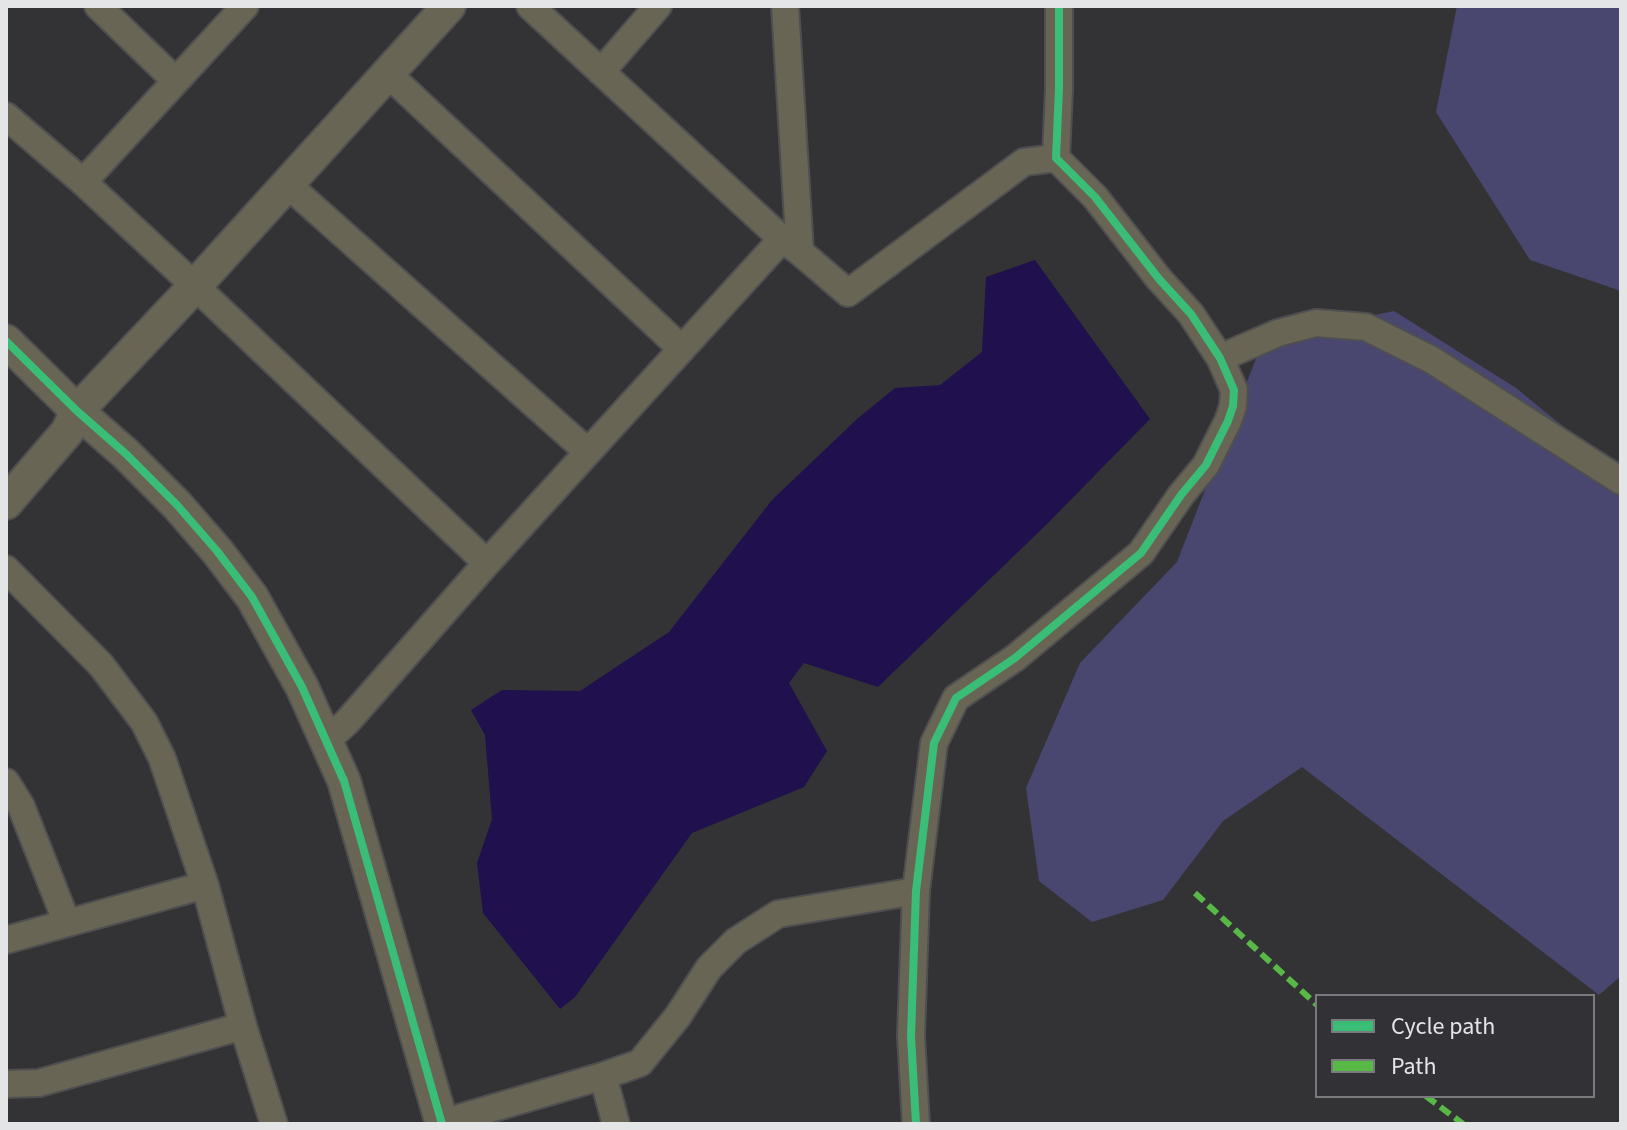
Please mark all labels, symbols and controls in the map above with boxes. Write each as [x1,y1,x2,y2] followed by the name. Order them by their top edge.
[1315,994,1595,1098] legend
[1391,1009,1495,1044] text: Cycle path
[1391,1049,1437,1084] text: Path

